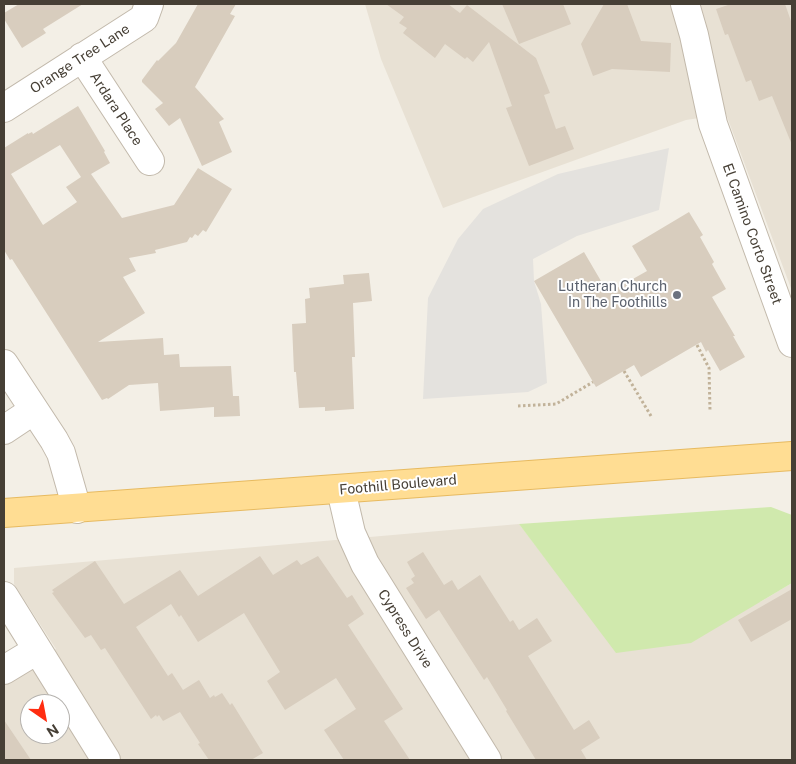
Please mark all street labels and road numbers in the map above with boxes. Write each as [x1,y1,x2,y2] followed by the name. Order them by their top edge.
[27,21,133,97] street label: Orange Tree Lane
[86,69,146,149] street label: Ardara Place
[719,161,785,307] street label: El Camino Corto Street
[339,471,457,499] street label: Foothill Boulevard
[374,586,436,672] street label: Cypress Drive

